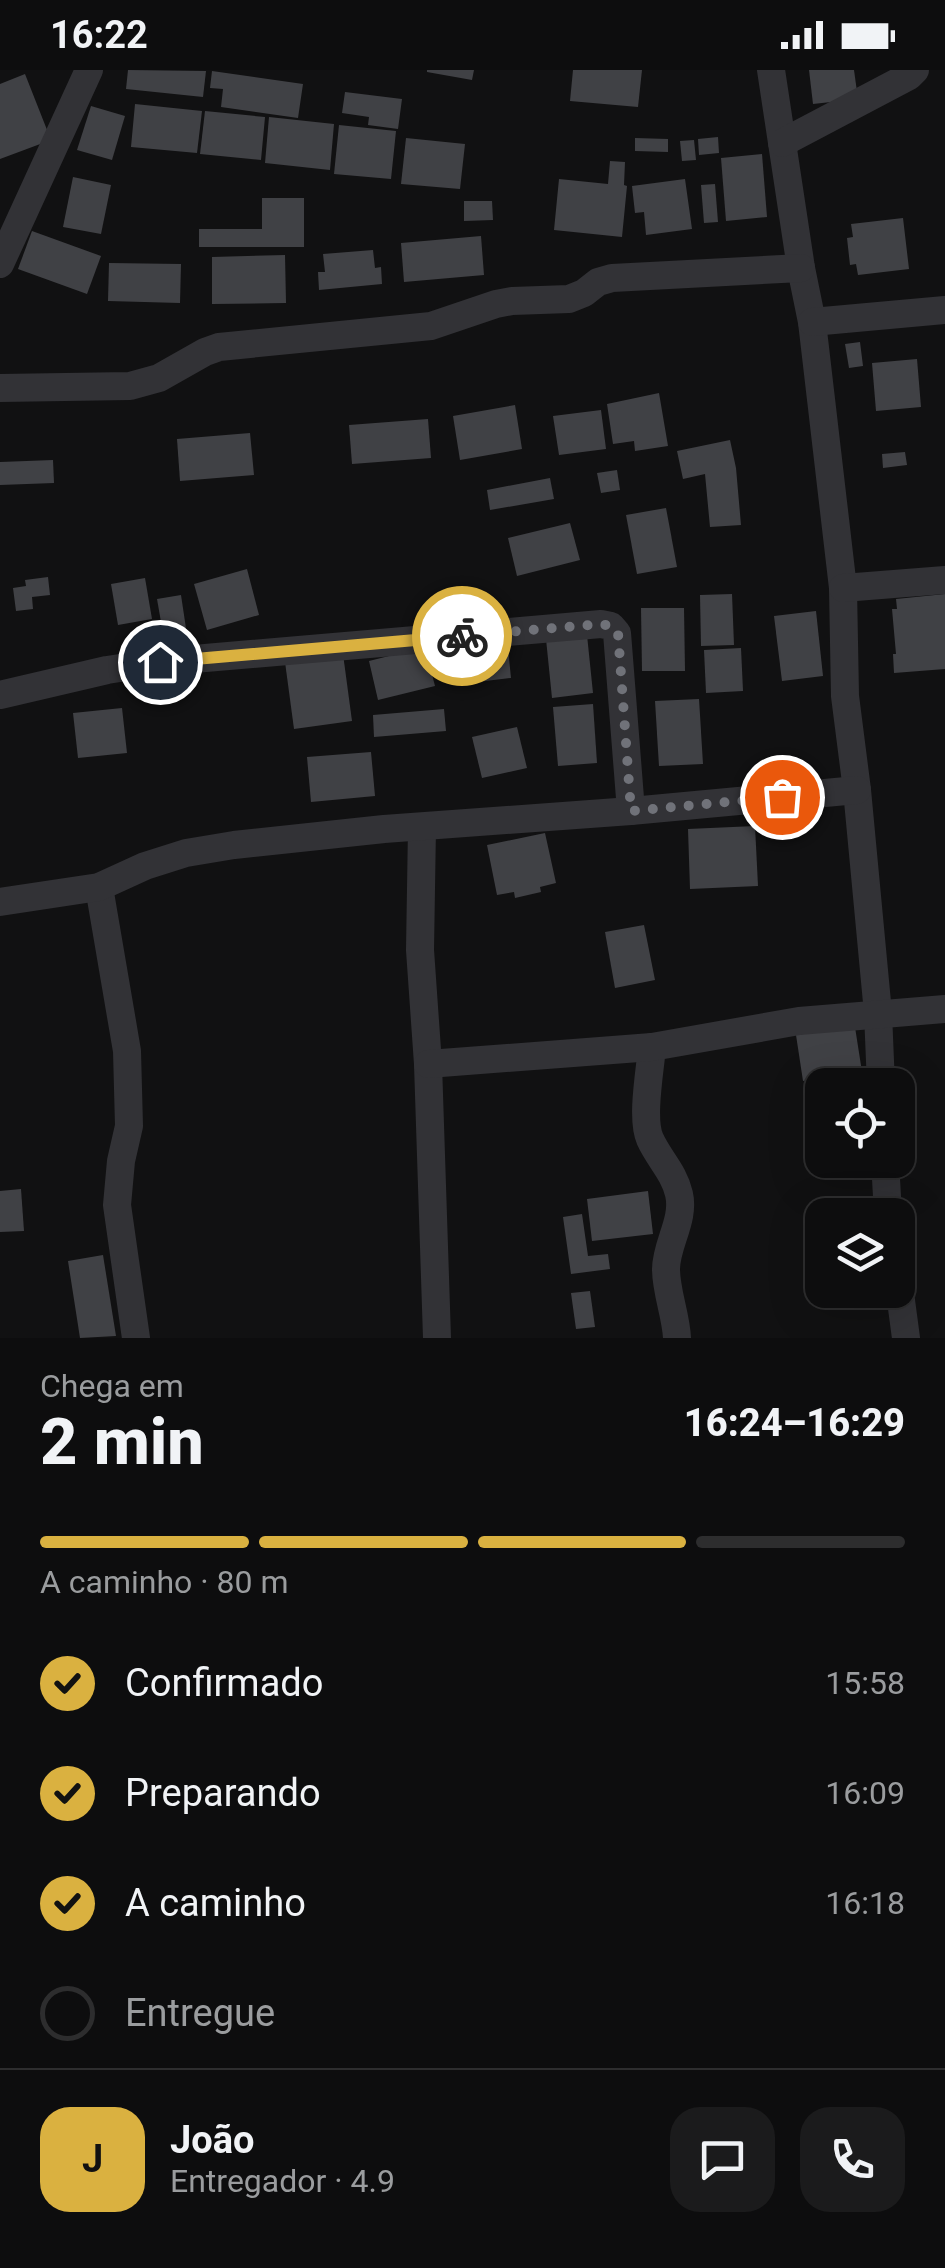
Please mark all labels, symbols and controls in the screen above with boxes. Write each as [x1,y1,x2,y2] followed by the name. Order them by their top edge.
[50,13,148,57] text: 16:22
[412,586,512,686] courier
[435,609,490,664] icon: bike
[118,620,203,705] pin
[133,635,188,690] icon: home
[740,755,825,840] pin
[755,770,810,825] icon: bag
[805,1068,915,1308] map controls
[805,1068,915,1178] button: locate
[805,1198,915,1308] button: layers
[40,1367,184,1405] text: Chega em
[684,1401,905,1445] text: 16:24–16:29
[40,1404,204,1480] text: 2 min
[40,1563,289,1601] text: A caminho · 80 m
[40,1656,95,1711] icon: check
[125,1661,323,1705] text: Confirmado
[825,1664,905,1702] text: 15:58
[40,1766,95,1821] icon: check
[125,1771,321,1815] text: Preparando
[825,1774,905,1812] text: 16:09
[40,1876,95,1931] icon: check
[125,1881,306,1925] text: A caminho
[825,1884,905,1922] text: 16:18
[125,1991,275,2035] text: Entregue
[670,2107,775,2212] button: chat
[800,2107,905,2212] button: phone
[170,2118,254,2162] text: João
[82,2137,103,2181] text: J
[170,2162,395,2200] text: Entregador · 4.9

